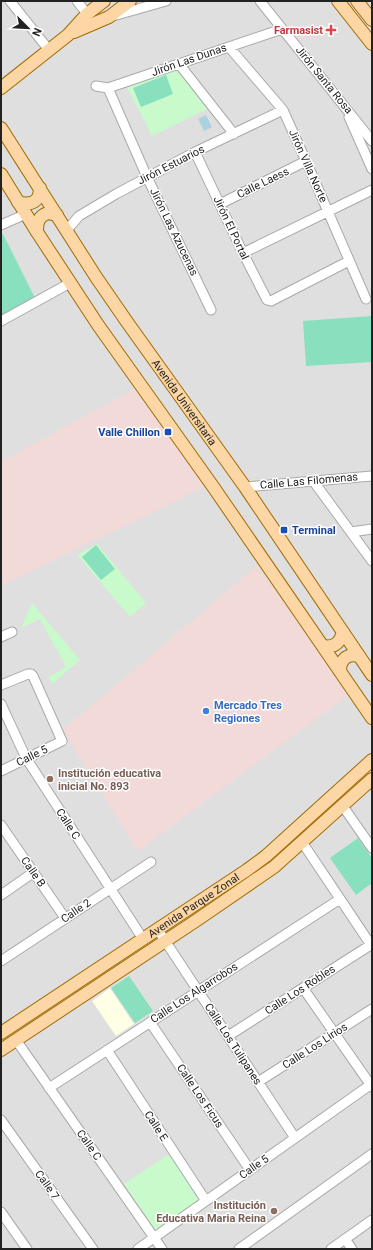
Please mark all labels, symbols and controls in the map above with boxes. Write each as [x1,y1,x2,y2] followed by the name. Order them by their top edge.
[8,8,48,48] north arrow
[274,24,323,37] place label: Farmasist
[326,25,336,35] marker: Farmasist
[29,26,44,38] text: N
[150,41,229,79] street label: Jirón Las Dunas
[293,44,355,116] street label: Jirón Santa Rosa
[286,127,330,205] street label: Jirón Villa Norte
[135,142,207,187] street label: Jirón Estuarios
[235,165,291,201] street label: Calle Laess
[147,186,201,278] street label: Jirón Las Azucenas
[211,194,251,262] street label: Jirón El Portal
[149,357,220,448] street label: Avenida Universitaria
[98,426,160,439] place label: Valle Chillon
[163,427,173,437] marker: Valle Chillon
[259,470,359,492] street label: Calle Las Filomenas
[292,524,336,537] place label: Terminal
[279,525,289,535] marker: Terminal
[214,699,282,725] place label: Mercado Tres Regiones
[201,706,211,716] marker: Mercado Tres Regiones
[14,743,50,769] street label: Calle 5
[58,767,161,793] place label: Institución educativa inicial No. 893
[45,774,55,784] marker: Institución educativa inicial No. 893
[53,806,83,842] street label: Calle C
[18,854,48,890] street label: Calle B
[146,871,242,940] street label: Avenida Parque Zonal
[59,896,93,926] street label: Calle 2
[148,960,240,1026] street label: Calle Los Algarrobos
[262,962,338,1018] street label: Calle Los Robles
[202,1001,264,1088] street label: Calle Los Tulipanes
[280,1020,350,1072] street label: Calle Los Lirios
[174,1062,226,1131] street label: Calle Los Ficus
[141,1108,171,1144] street label: Calle E
[74,1127,104,1163] street label: Calle C
[237,1152,271,1182] street label: Calle 5
[32,1168,62,1202] street label: Calle 7
[156,1199,266,1225] place label: Institución Educativa Maria Reina
[269,1206,279,1216] marker: Institución Educativa Maria Reina

